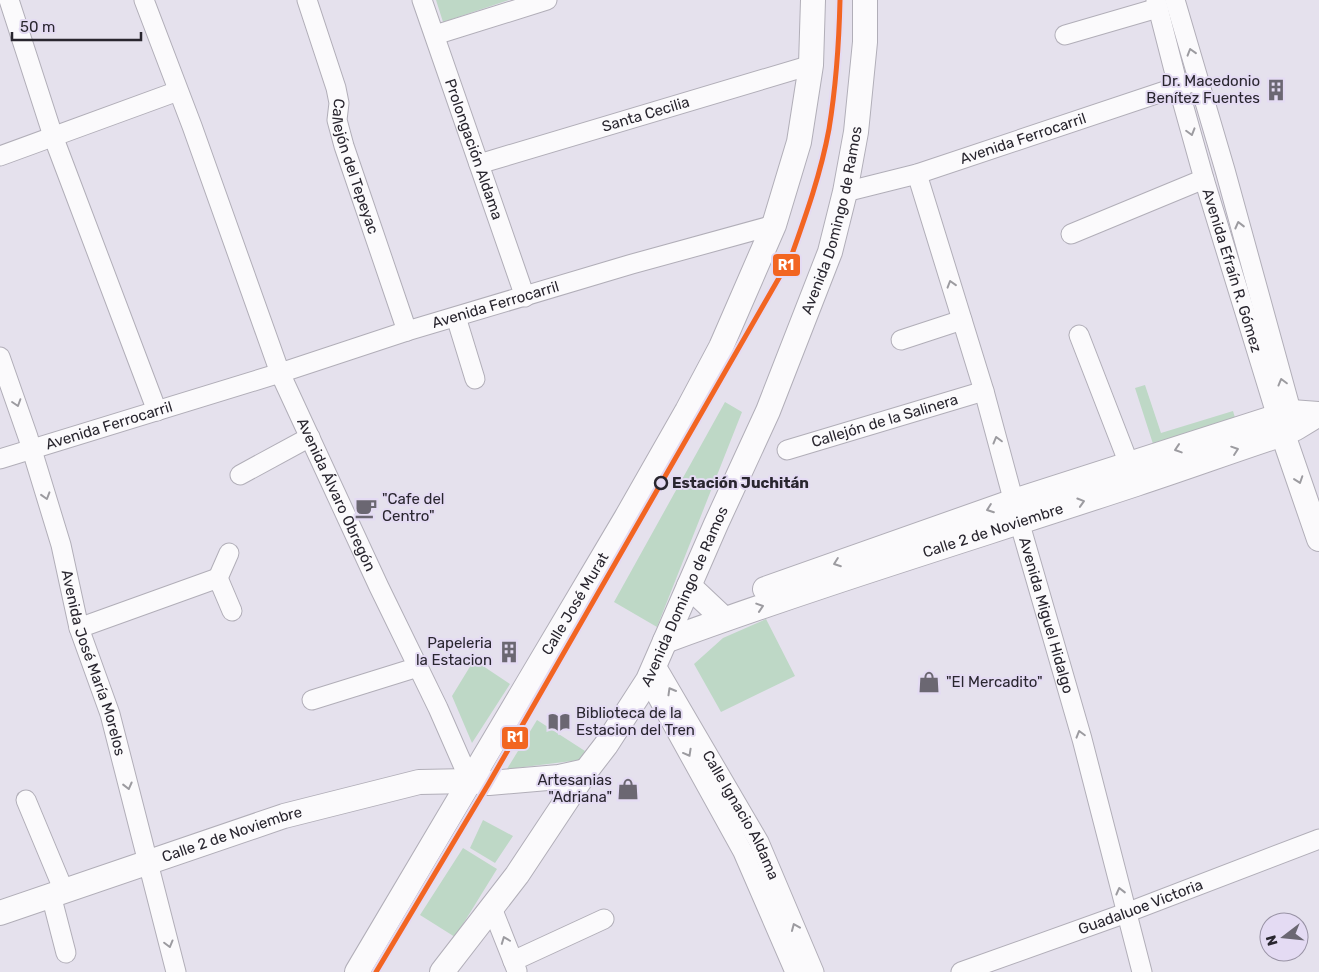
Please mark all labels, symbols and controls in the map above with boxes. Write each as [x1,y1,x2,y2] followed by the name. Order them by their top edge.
[12,10,141,42] scale bar
[20,18,55,36] text: 50 m
[1187,48,1197,56] one-way arrow
[1146,72,1260,107] place label: Dr. Macedonio Benítez Fuentes
[441,76,507,222] street label: Prolongación Aldama
[1263,77,1289,103] building icon: Dr. Macedonio Benítez Fuentes
[600,93,692,136] street label: Santa Cecilia
[328,98,382,236] street label: Callejón del Tepeyac
[958,109,1088,168] street label: Avenida Ferrocarril
[798,125,866,317] street label: Avenida Domingo de Ramos
[1185,127,1195,135] one-way arrow
[1198,186,1266,355] street label: Avenida Efraín R. Gómez
[1235,221,1245,230] one-way arrow
[772,253,801,277] line badge: R1
[778,257,794,274] text: R1
[430,277,561,332] street label: Avenida Ferrocarril
[947,281,957,289] one-way arrow
[1278,378,1288,386] one-way arrow
[809,390,960,451] street label: Callejón de la Salinera
[11,398,21,406] one-way arrow
[43,398,175,453] street label: Avenida Ferrocarril
[293,415,379,574] street label: Avenida Álvaro Obregón
[993,436,1003,445] one-way arrow
[1174,443,1182,453] one-way arrow
[1230,446,1239,456] one-way arrow
[672,474,809,492] place label: Estación Juchitán
[1293,475,1303,483] one-way arrow
[654,476,668,490] marker: Estación Juchitán
[382,490,444,525] place label: "Cafe del Centro"
[40,491,50,499] one-way arrow
[353,495,379,521] cafe icon: "Cafe del Centro"
[1076,497,1084,507] one-way arrow
[920,499,1065,562] street label: Calle 2 de Noviembre
[637,503,732,690] street label: Avenida Domingo de Ramos
[986,503,995,513] one-way arrow
[1015,535,1077,696] street label: Avenida Miguel Hidalgo
[538,549,613,658] street label: Calle José Murat
[833,558,841,568] one-way arrow
[58,568,129,758] street label: Avenida José María Morelos
[756,603,764,613] one-way arrow
[416,634,492,669] place label: Papeleria la Estacion
[496,639,522,665] building icon: Papeleria la Estacion
[916,669,942,695] shop icon: "El Mercadito"
[946,673,1043,691] place label: "El Mercadito"
[667,687,677,696] one-way arrow
[576,704,695,739] place label: Biblioteca de la Estacion del Tren
[546,709,572,735] library icon: Biblioteca de la Estacion del Tren
[501,726,529,750] line badge: R1
[507,729,523,746] text: R1
[1075,729,1086,738] one-way arrow
[699,747,783,882] street label: Calle Ignacio Aldama
[682,748,692,757] one-way arrow
[537,771,612,806] place label: Artesanias "Adriana"
[615,776,641,802] shop icon: Artesanias "Adriana"
[122,782,133,791] one-way arrow
[160,803,304,866] street label: Calle 2 de Noviembre
[1076,875,1205,938] street label: Guadaluoe Victoria
[1115,887,1126,896] one-way arrow
[1259,912,1309,962] north arrow
[791,923,801,932] one-way arrow
[1262,933,1282,948] text: N
[501,936,511,945] one-way arrow
[163,939,173,947] one-way arrow

